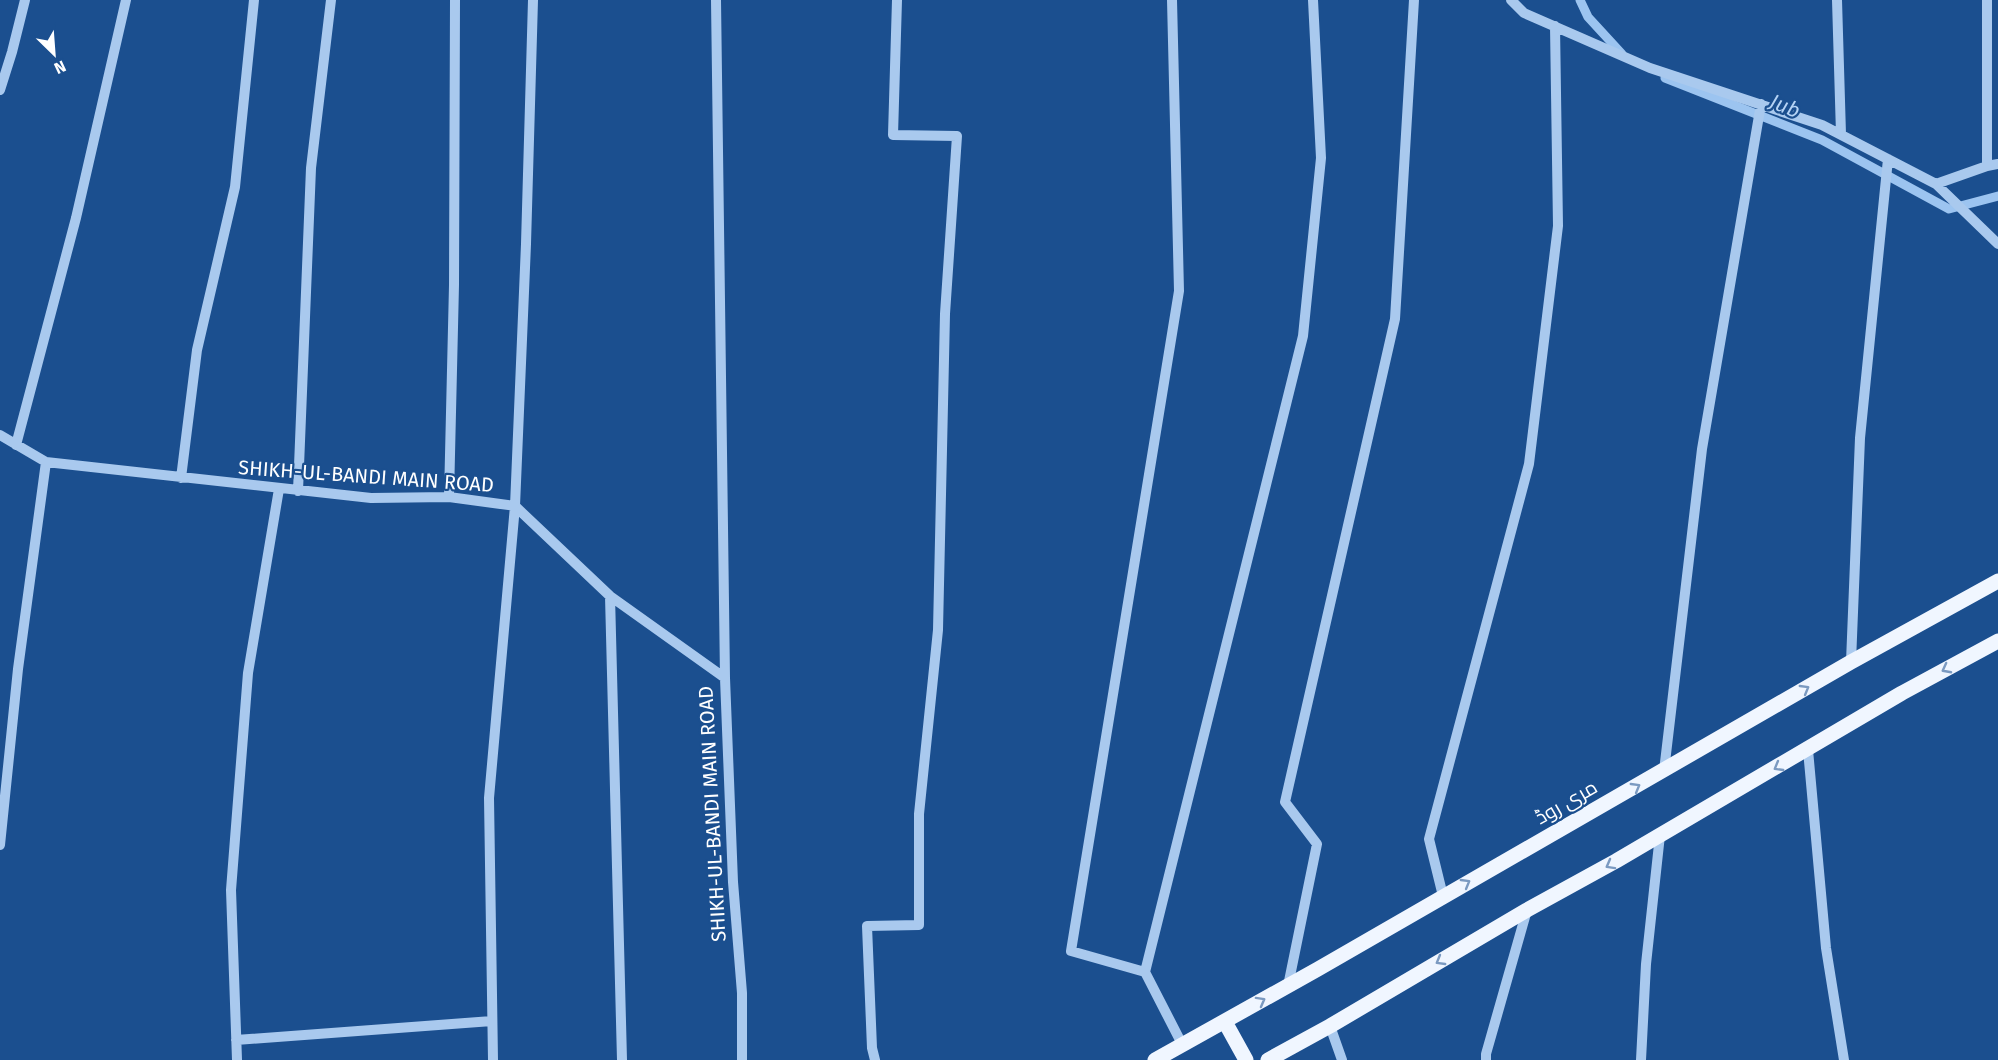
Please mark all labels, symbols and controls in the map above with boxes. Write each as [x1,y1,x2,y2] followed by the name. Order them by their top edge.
[24,24,84,84] north arrow
[51,56,69,78] text: N
[1765,88,1804,124] water label: Jub
[237,455,495,497] street label: SHIKH-UL-BANDI MAIN ROAD
[1942,662,1953,673] one-way arrow
[693,685,731,943] street label: SHIKH-UL-BANDI MAIN ROAD
[1799,685,1809,696] one-way arrow
[1774,760,1784,771] one-way arrow
[1531,775,1602,830] street label: مری روڈ
[1630,783,1640,794] one-way arrow
[1605,858,1616,869] one-way arrow
[1460,879,1470,890] one-way arrow
[1436,954,1446,966] one-way arrow
[1255,997,1265,1008] one-way arrow

